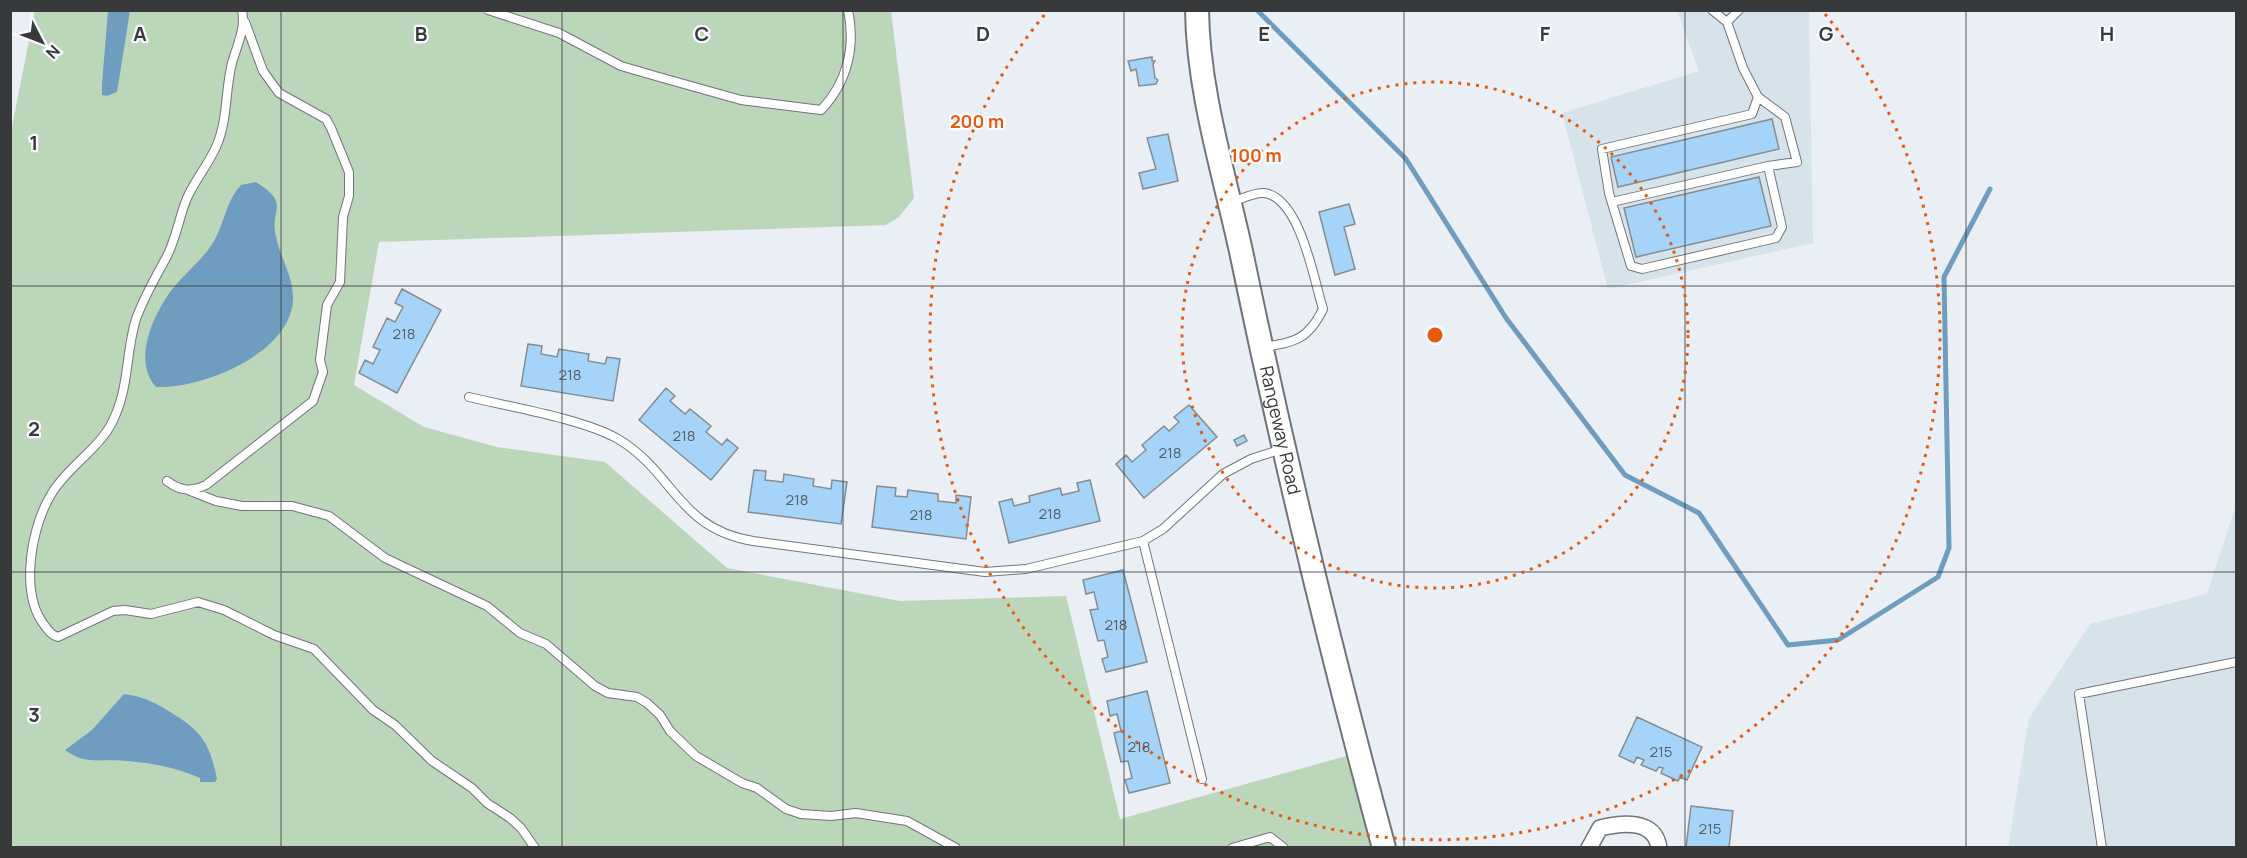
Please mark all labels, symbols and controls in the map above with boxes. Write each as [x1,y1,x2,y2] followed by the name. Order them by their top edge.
[12,12,72,72] north arrow
[133,20,147,47] text: A
[415,20,428,47] text: B
[695,20,709,47] text: C
[976,20,990,47] text: D
[1258,20,1270,47] text: E
[1540,20,1551,47] text: F
[1819,20,1834,47] text: G
[2100,20,2114,47] text: H
[41,40,65,64] text: N
[950,109,1004,133] text: 200 m
[30,129,38,156] text: 1
[1230,143,1282,167] text: 100 m
[392,323,416,344] house number: 218
[1425,325,1445,345] centre of rings
[1255,363,1307,497] street label: Rangeway Road
[558,364,582,385] house number: 218
[28,415,40,442] text: 2
[672,425,696,446] house number: 218
[1158,442,1182,463] house number: 218
[785,489,809,510] house number: 218
[1038,503,1062,524] house number: 218
[909,504,933,525] house number: 218
[1104,614,1128,635] house number: 218
[28,701,40,728] text: 3
[1127,736,1151,757] house number: 218
[1649,741,1673,762] house number: 215
[1698,818,1722,839] house number: 215

